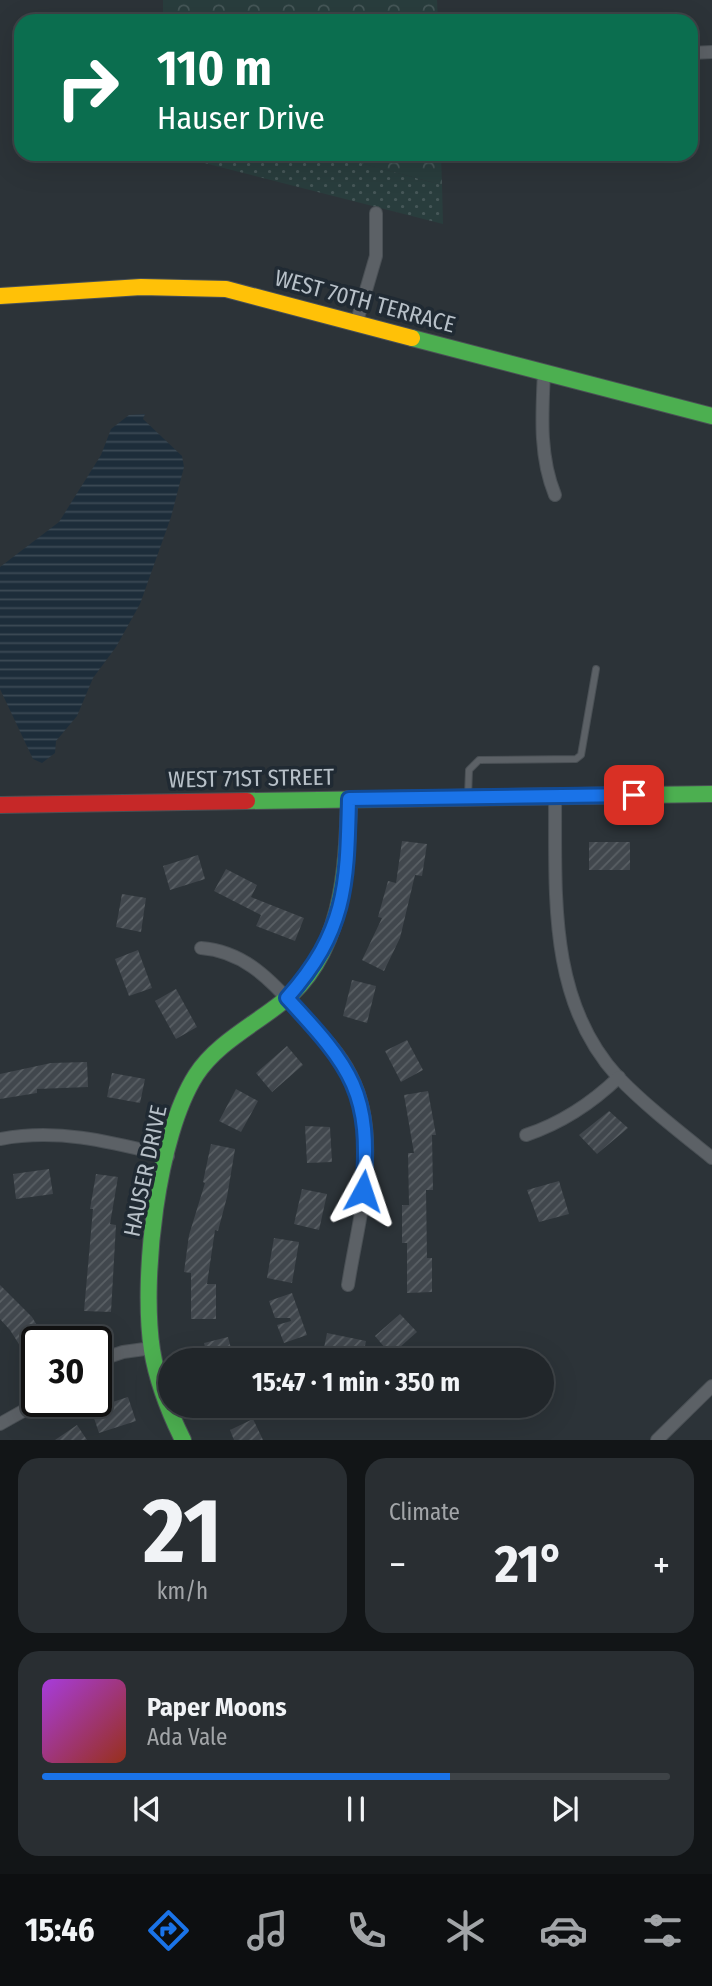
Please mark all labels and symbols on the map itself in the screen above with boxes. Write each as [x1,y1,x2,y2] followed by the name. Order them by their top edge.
[272,263,458,339] street label: WEST 70TH TERRACE
[168,763,335,793] street label: WEST 71ST STREET
[604,765,664,825] pin
[117,1103,173,1239] street label: HAUSER DRIVE
[326,1154,400,1228] position arrow
[21,1326,112,1417] speed limit sign: 30

